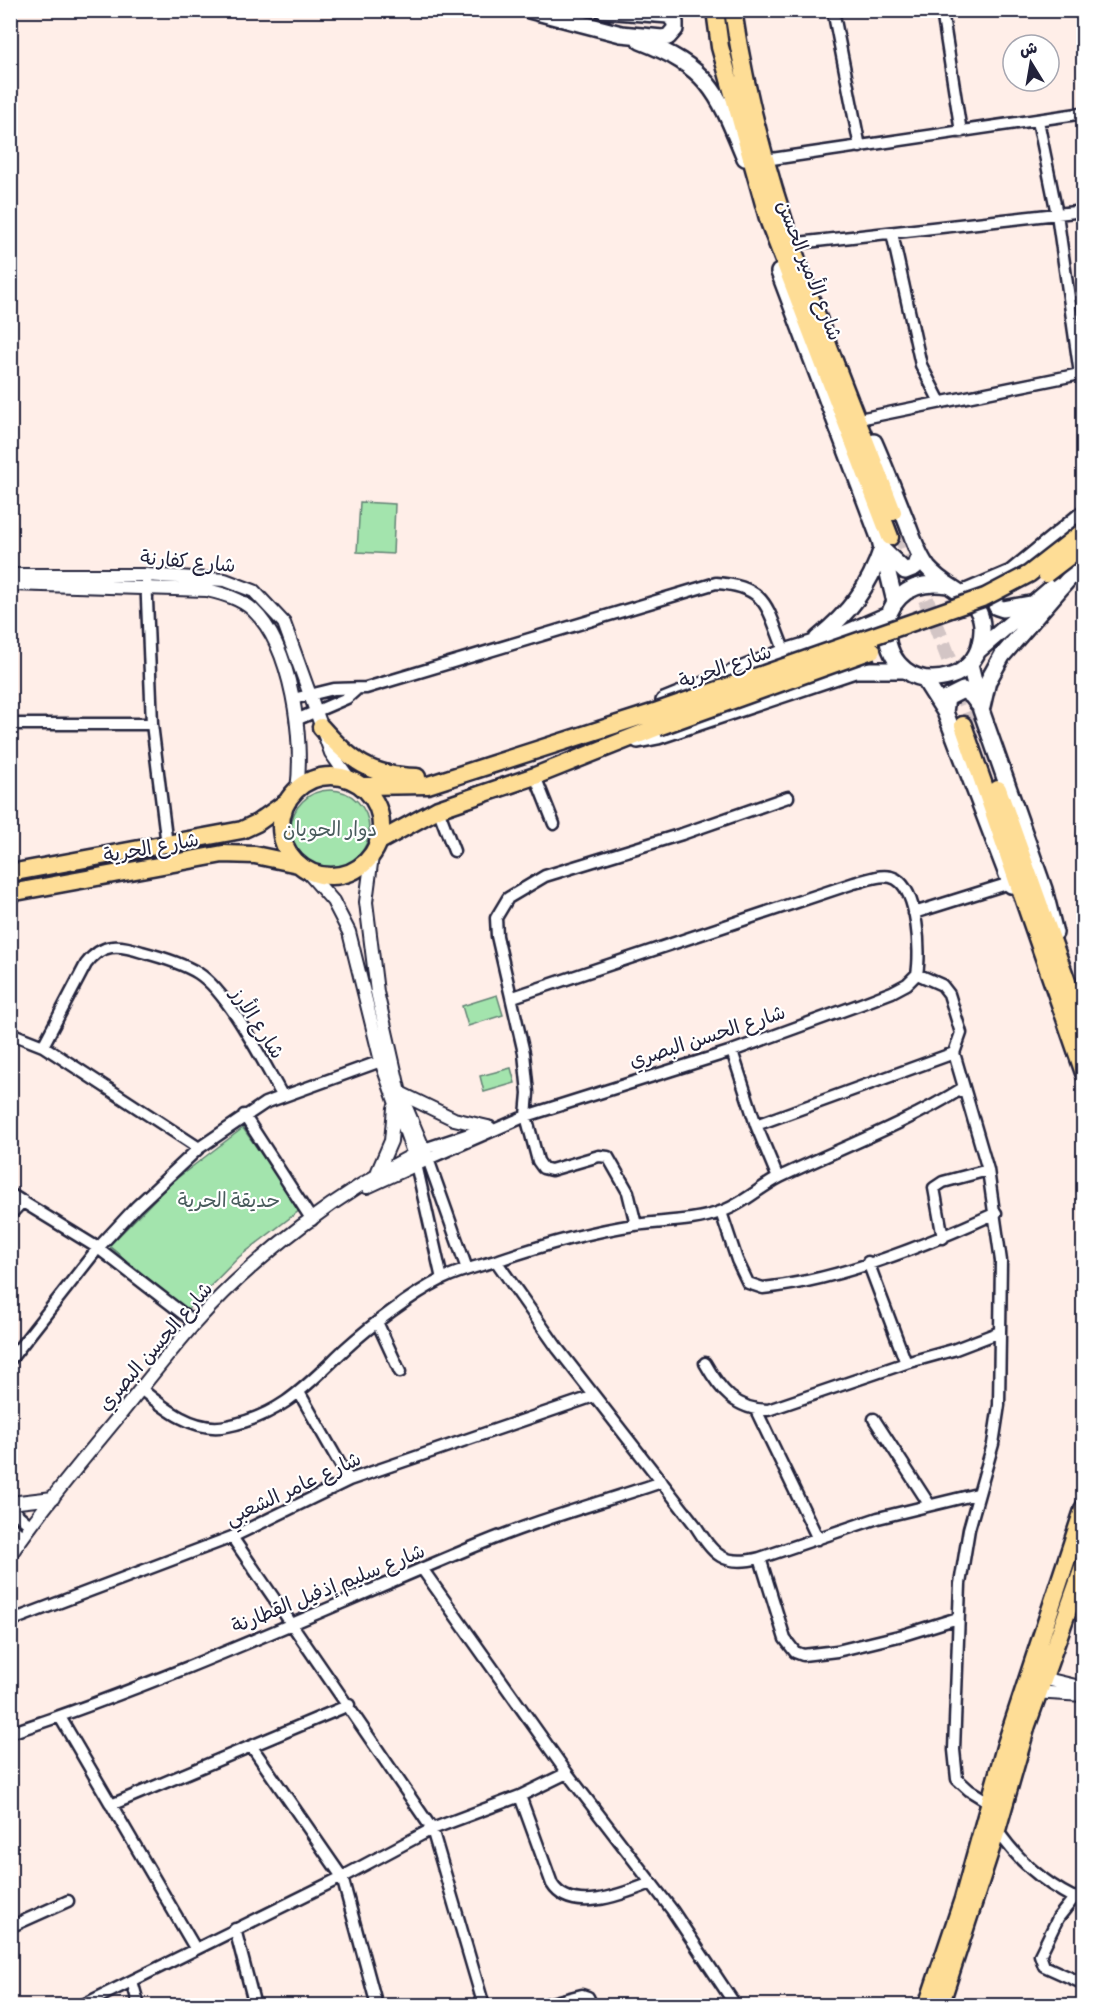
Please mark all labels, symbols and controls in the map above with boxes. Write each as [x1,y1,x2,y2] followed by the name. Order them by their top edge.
[1001,33,1061,93] north arrow
[1018,38,1039,60] text: ش
[770,196,849,344] street label: شارع الأمير الحسن
[139,545,237,579] street label: شارع كفارنة
[675,639,775,695] street label: شارع الحرية
[283,817,377,842] park label: دوار الحويان
[101,827,201,869] street label: شارع الحرية
[223,981,291,1064] street label: شارع الأرز
[626,999,789,1075] street label: شارع الحسن البصري
[178,1188,280,1212] park label: حديقة الحرية
[93,1277,220,1417] street label: شارع الحسن البصري
[221,1446,367,1535] street label: شارع عامر الشعبي
[228,1538,429,1641] street label: شارع سليم إذفيل القطارنة

